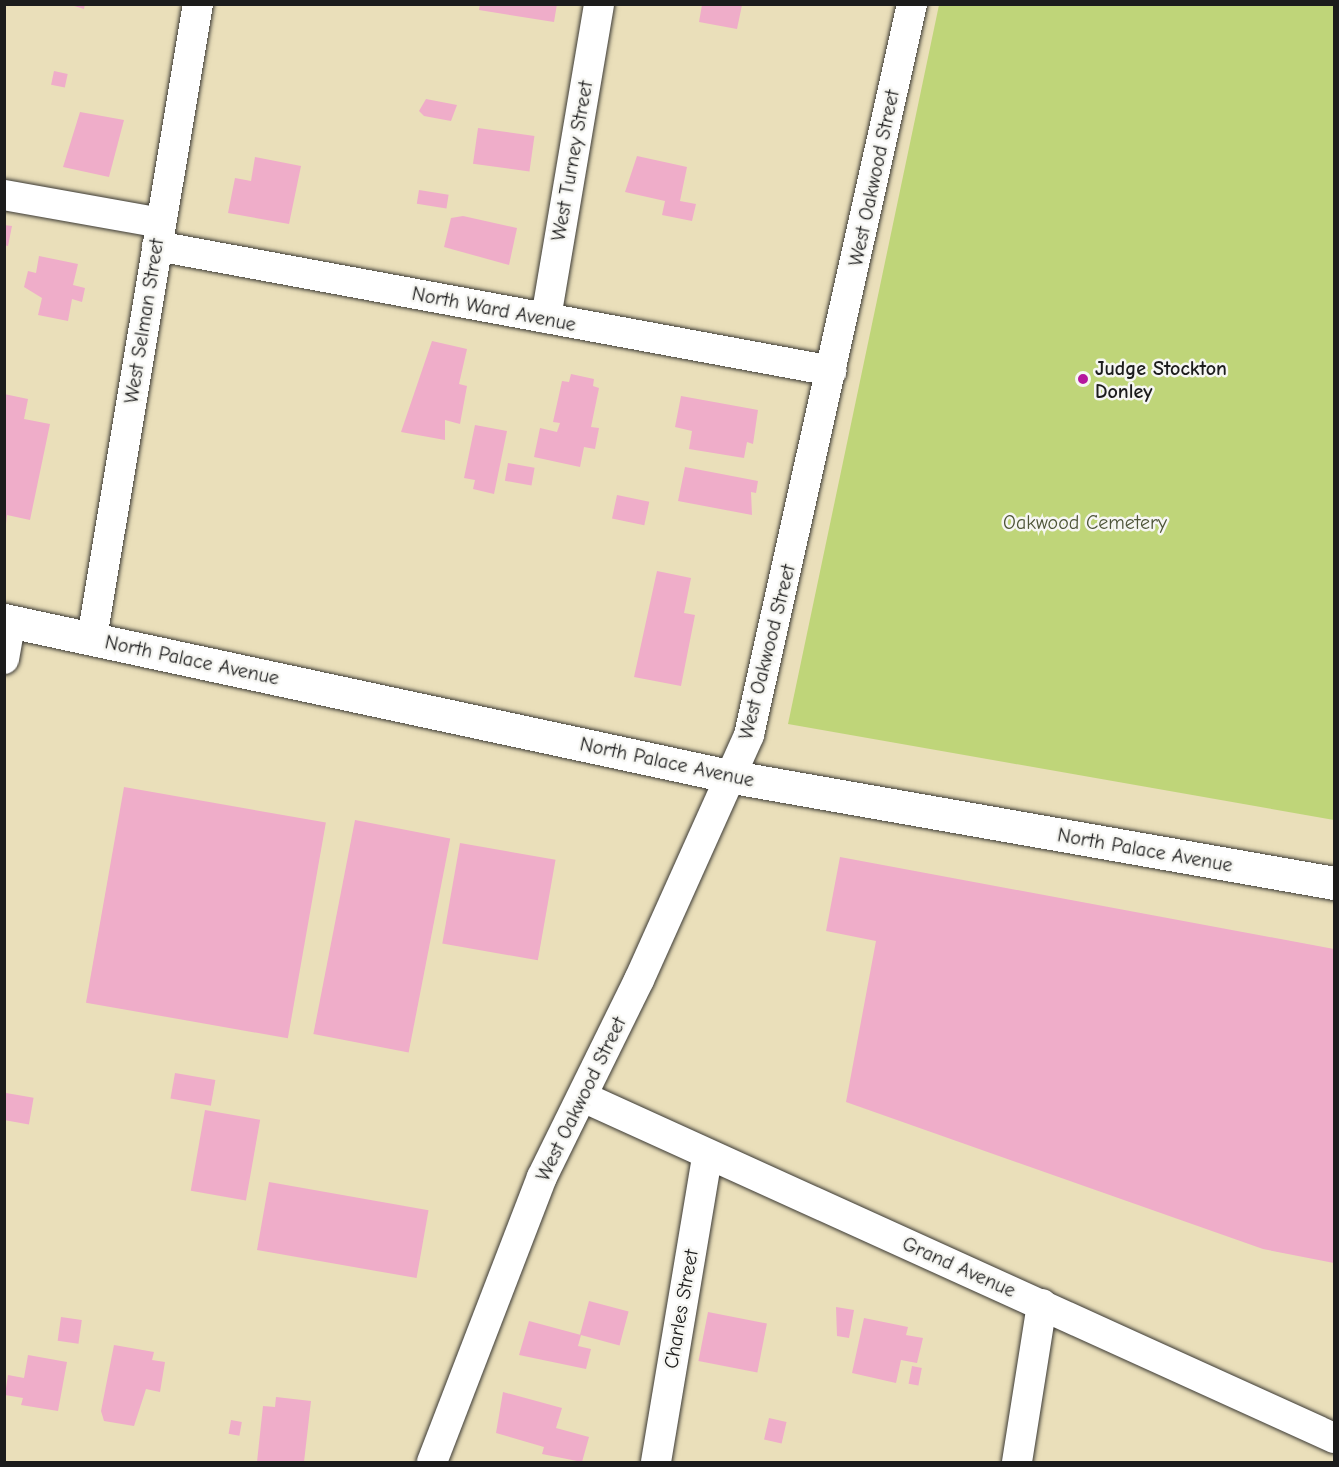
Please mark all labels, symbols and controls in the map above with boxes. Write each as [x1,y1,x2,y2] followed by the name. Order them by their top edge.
[546,79,598,243] street label: West Turney Street
[844,88,904,268] street label: West Oakwood Street
[119,237,169,405] street label: West Selman Street
[410,281,578,337] street label: North Ward Avenue
[1095,356,1227,403] place label: Judge Stockton Donley
[1076,372,1090,386] marker: Judge Stockton Donley
[1003,510,1167,534] park label: Oakwood Cemetery
[734,562,800,742] street label: West Oakwood Street
[103,630,281,690] street label: North Palace Avenue
[578,732,756,792] street label: North Palace Avenue
[1056,823,1234,877] street label: North Palace Avenue
[531,1013,631,1185] street label: West Oakwood Street
[899,1231,1019,1303] street label: Grand Avenue
[659,1247,703,1371] street label: Charles Street

